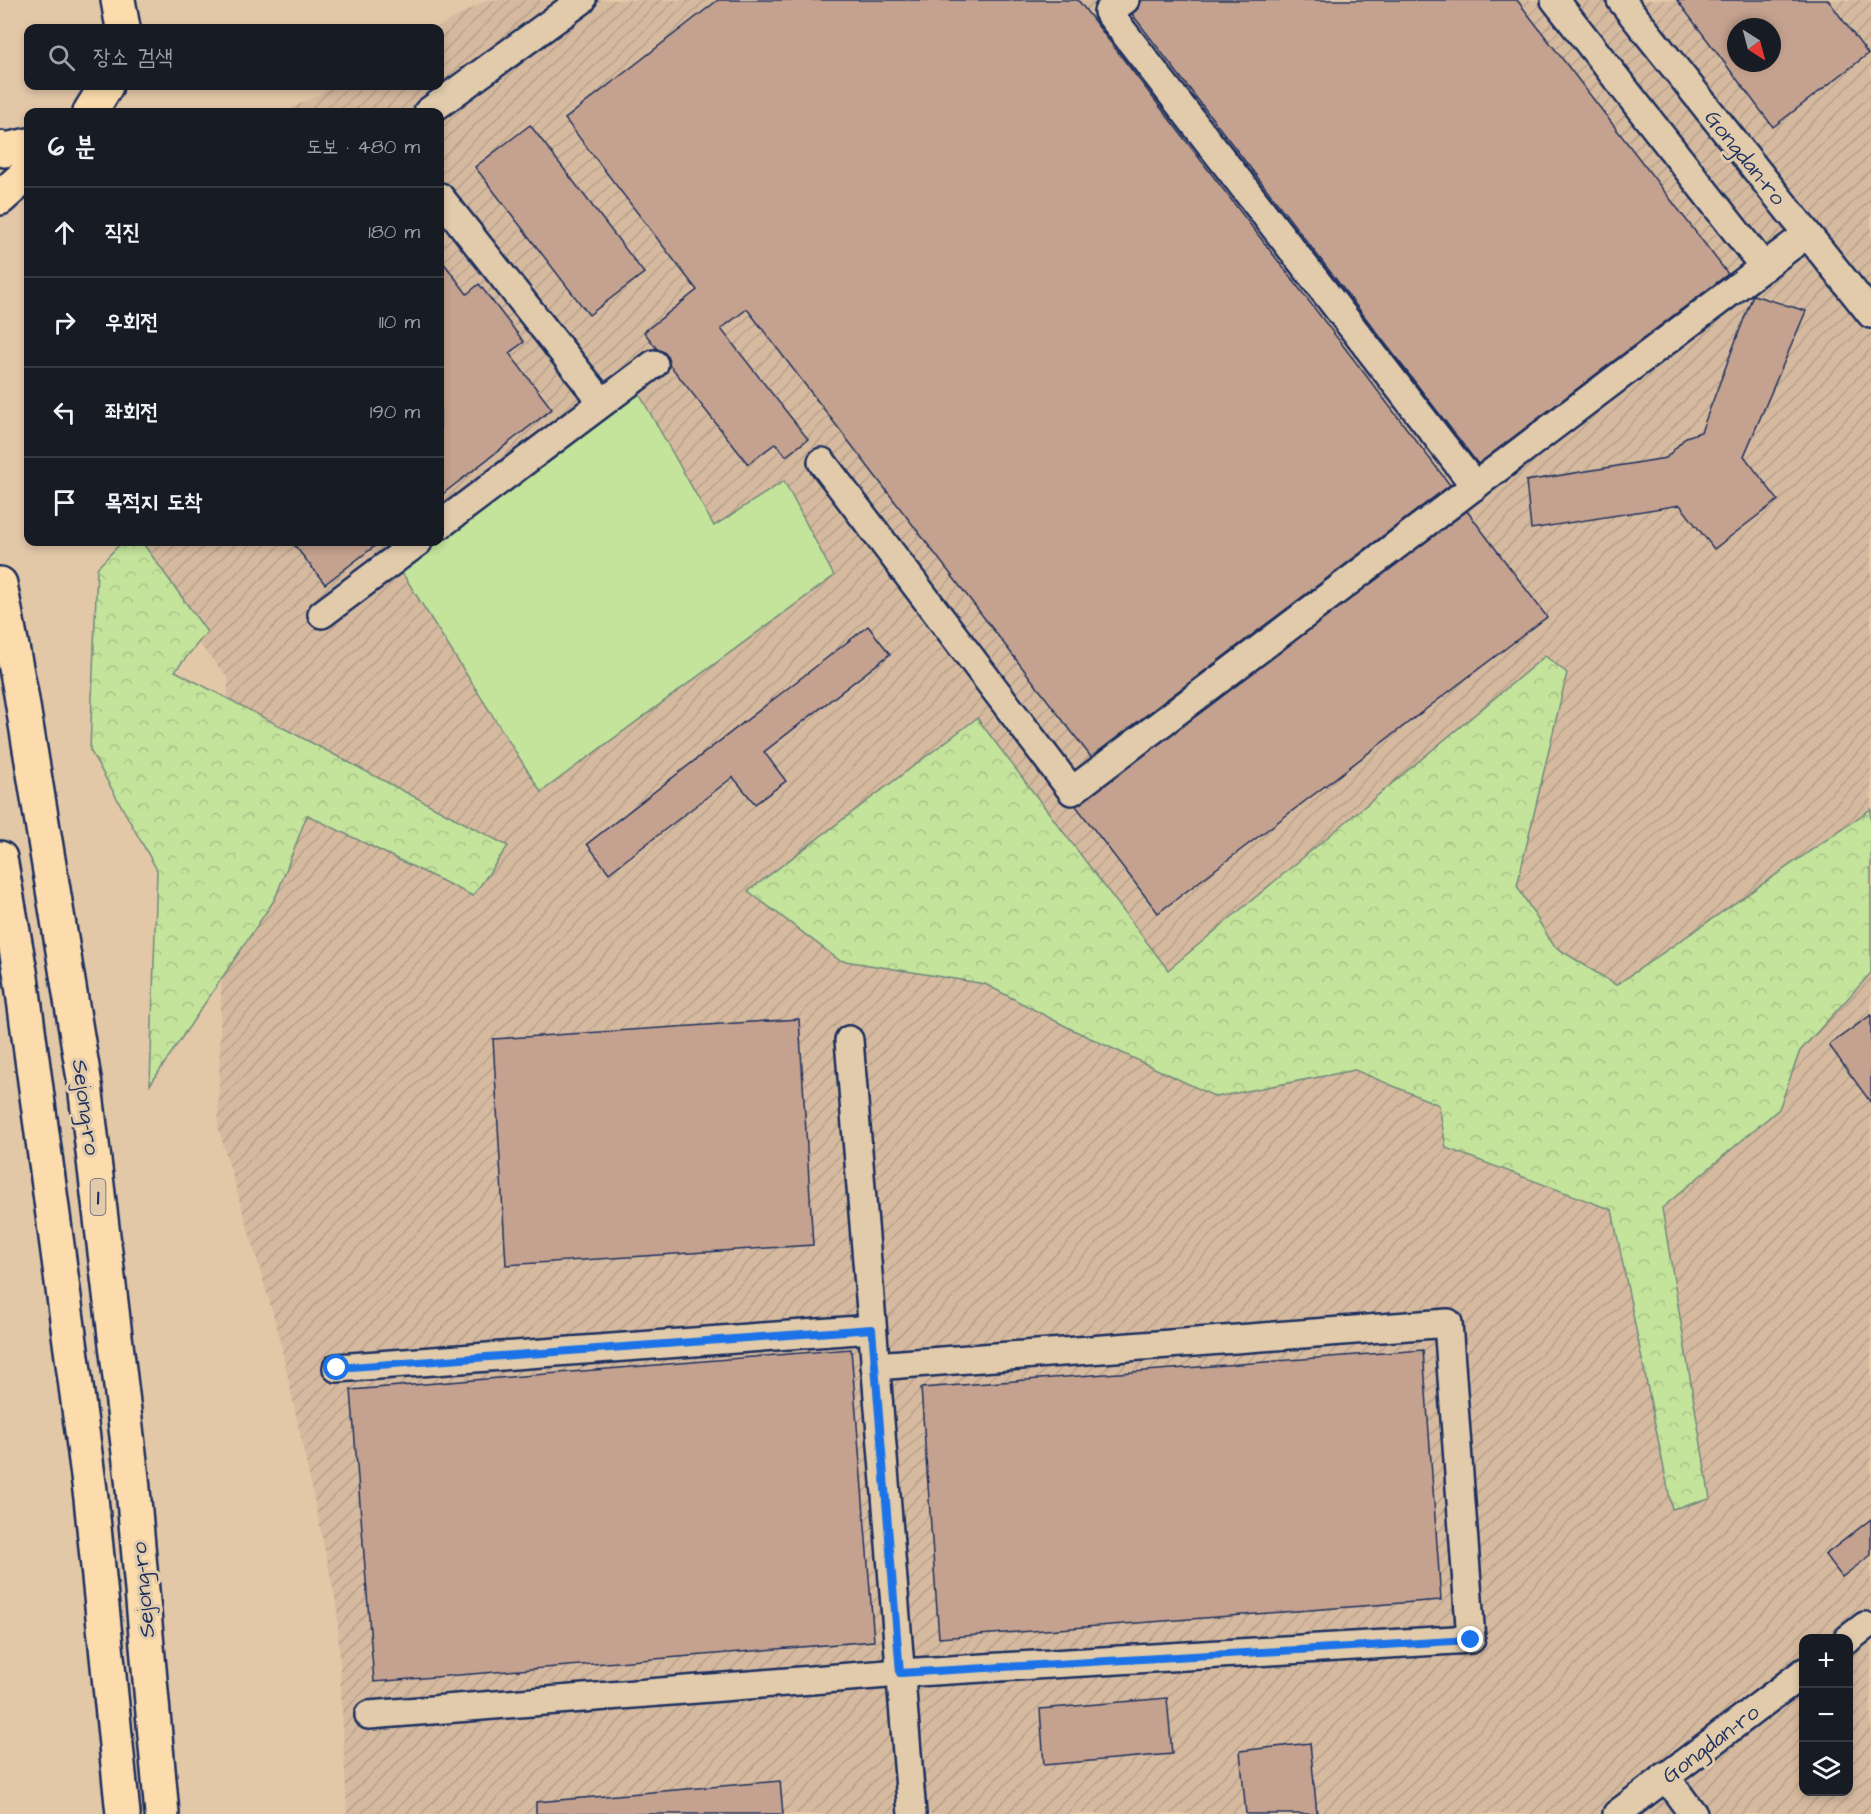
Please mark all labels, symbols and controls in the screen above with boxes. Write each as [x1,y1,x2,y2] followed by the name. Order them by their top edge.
[1727,18,1781,72] north arrow
[24,24,444,90] search box
[45,41,78,74] icon: search
[93,42,173,73] text: 장소 검색
[1696,104,1793,213] street label: Gongdan-ro
[48,129,96,165] text: 6 분
[306,133,420,161] text: 도보 · 480 m
[48,216,81,249] icon: ahead
[105,217,140,248] text: 직진
[368,218,420,246] text: 180 m
[48,306,81,339] icon: right
[105,307,158,338] text: 우회전
[379,308,420,336] text: 110 m
[48,396,81,429] icon: left
[105,397,158,428] text: 좌회전
[370,398,420,426] text: 190 m
[48,486,81,519] icon: arrive
[105,487,202,518] text: 목적지 도착
[62,1058,108,1158] street label: Sejong-ro
[90,1179,106,1215] road number: 1
[323,1354,349,1380] route start
[124,1540,164,1639] street label: Sejong-ro
[1457,1626,1483,1652] route end
[1799,1634,1853,1796] map controls
[1799,1634,1853,1688] button: +
[1799,1688,1853,1742] button: −
[1656,1697,1767,1792] street label: Gongdan-ro
[1799,1742,1853,1796] button: layers

